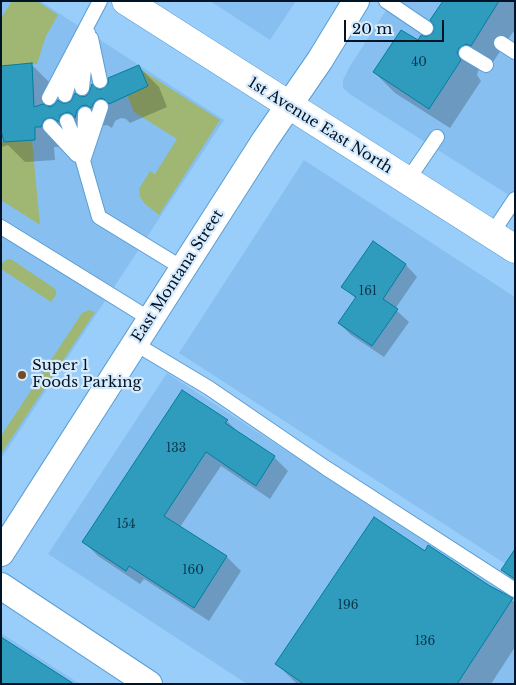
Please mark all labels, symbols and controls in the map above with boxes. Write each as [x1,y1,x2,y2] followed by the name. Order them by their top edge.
[346,10,446,42] scale bar
[352,19,392,38] text: 20 m
[411,56,427,70] house number: 40
[244,74,396,178] street label: 1st Avenue East North
[128,206,228,346] street label: East Montana Street
[359,285,377,299] house number: 161
[32,357,142,392] place label: Super 1 Foods Parking
[16,369,28,381] marker: Super 1 Foods Parking
[166,442,186,456] house number: 133
[116,518,136,532] house number: 154
[182,564,204,578] house number: 160
[338,599,358,613] house number: 196
[415,635,435,649] house number: 136

